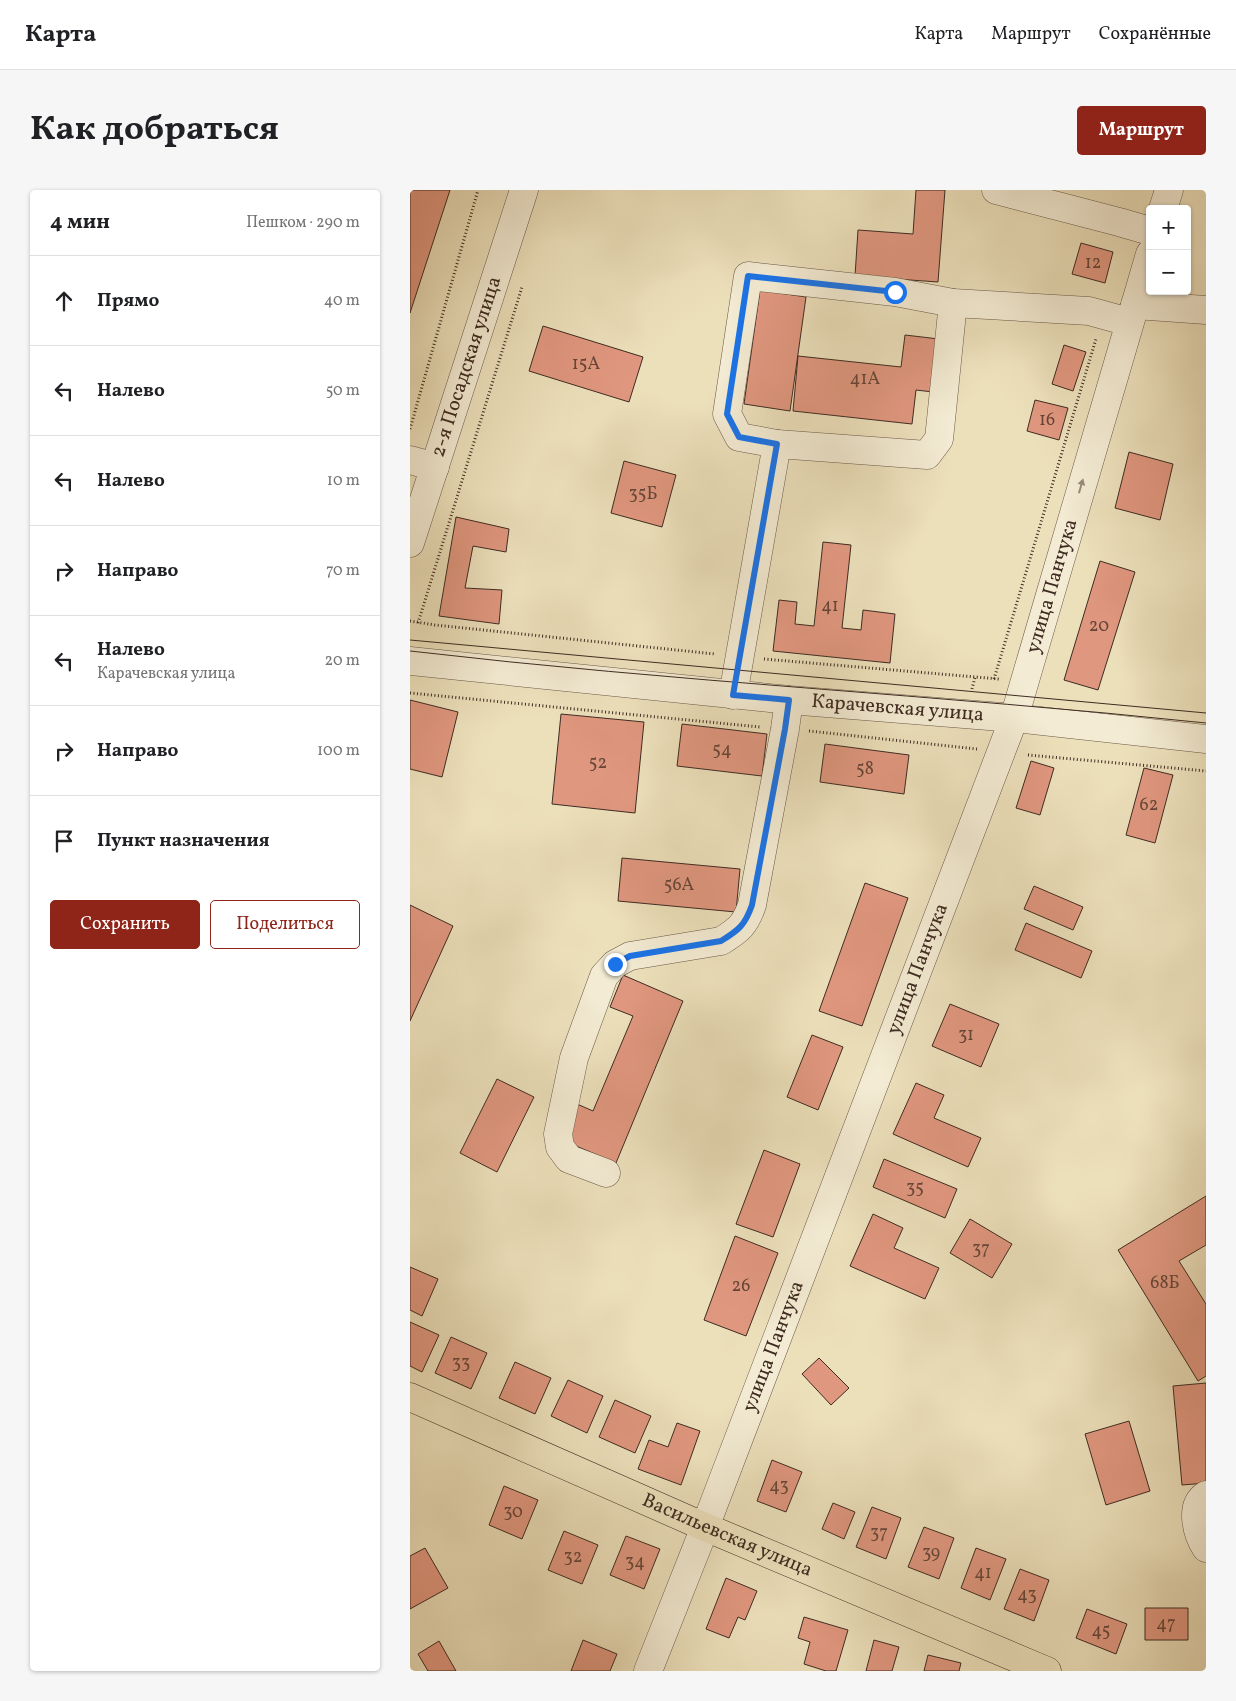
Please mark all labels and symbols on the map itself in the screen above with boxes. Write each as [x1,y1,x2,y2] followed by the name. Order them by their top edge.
[1085,251,1101,276] house number: 12
[425,273,509,461] street label: 2-я Посадская улица
[884,281,907,304] route start
[572,352,600,377] house number: 15А
[850,367,881,392] house number: 41А
[1039,408,1055,433] house number: 16
[1078,479,1086,494] one-way arrow
[629,482,657,507] house number: 35Б
[1020,516,1086,657] street label: улица Панчука
[821,594,839,619] house number: 41
[1089,614,1109,639] house number: 20
[810,688,985,730] street label: Карачевская улица
[712,738,732,763] house number: 54
[589,751,607,776] house number: 52
[856,757,874,782] house number: 58
[1140,793,1158,818] house number: 62
[664,873,695,898] house number: 56А
[880,899,956,1039] street label: улица Панчука
[604,953,627,976] route end
[958,1023,974,1048] house number: 31
[906,1176,924,1201] house number: 35
[972,1237,990,1262] house number: 37
[1150,1271,1180,1296] house number: 68Б
[732,1274,750,1299] house number: 26
[736,1277,812,1416] street label: улица Панчука
[452,1351,470,1376] house number: 33
[769,1474,789,1499] house number: 43
[637,1487,817,1585] street label: Васильевская улица
[503,1500,523,1525] house number: 30
[870,1521,888,1546] house number: 37
[922,1541,940,1566] house number: 39
[564,1545,582,1570] house number: 32
[625,1550,645,1575] house number: 34
[974,1561,992,1586] house number: 41
[1017,1583,1037,1608] house number: 43
[1156,1612,1176,1637] house number: 47
[1092,1619,1110,1644] house number: 45

